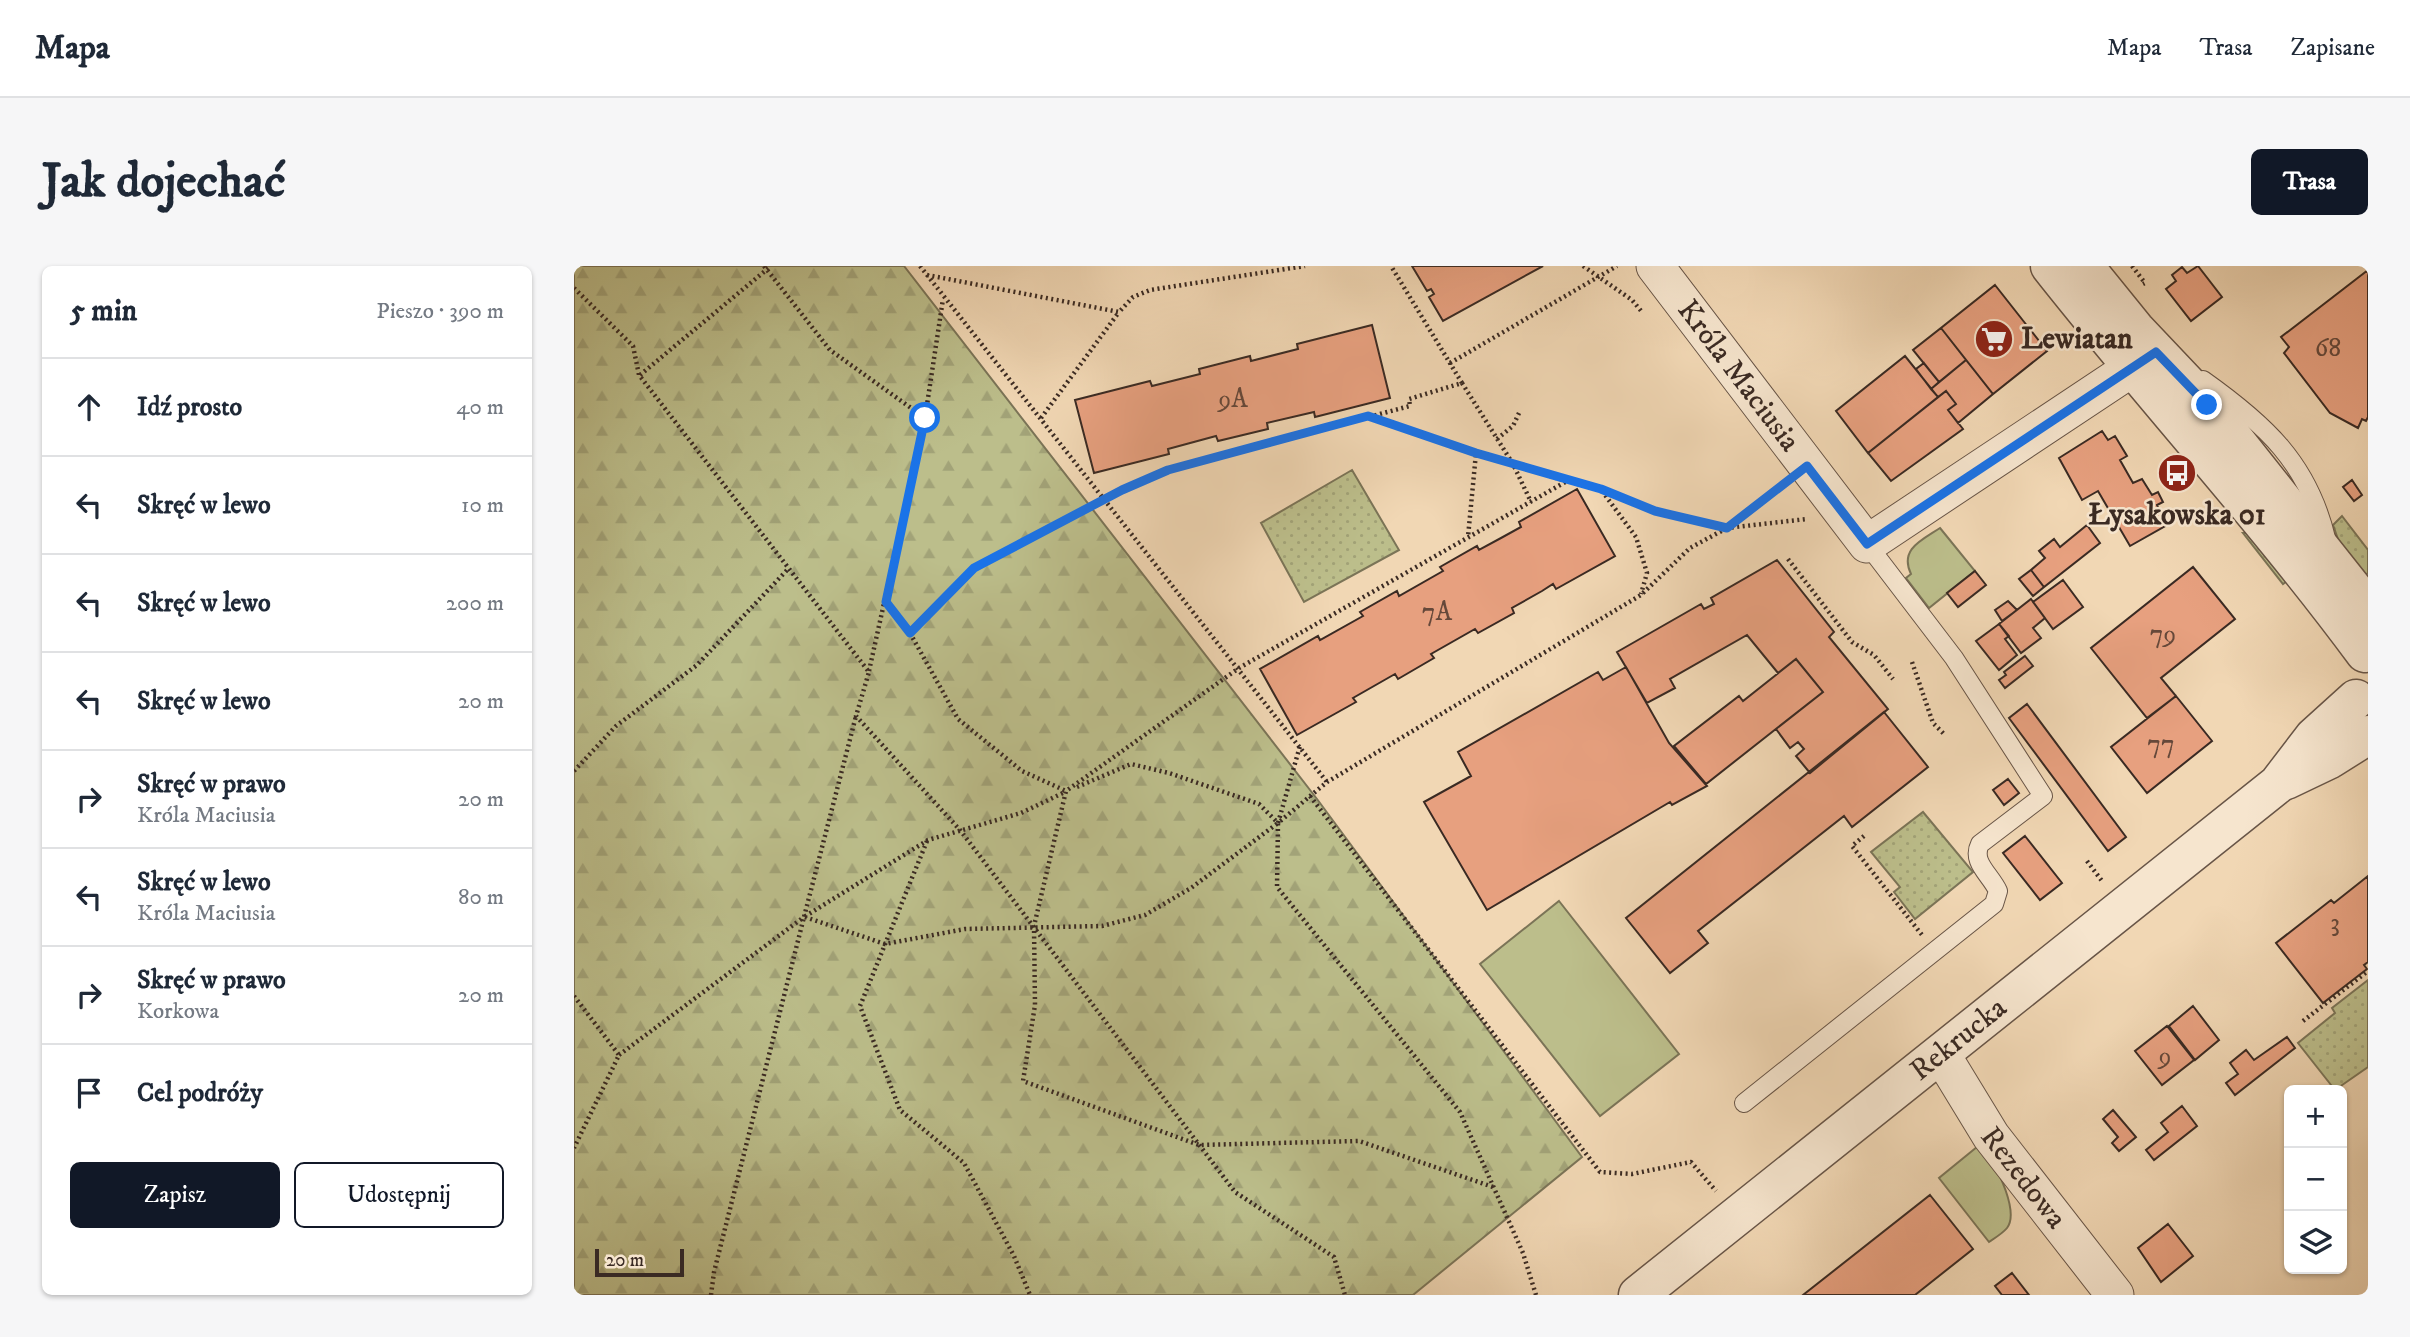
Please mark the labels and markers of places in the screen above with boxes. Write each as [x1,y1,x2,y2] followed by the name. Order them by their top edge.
[1973,318,2015,360] supermarket icon: Lewiatan
[2021,321,2133,358] place label: Lewiatan
[2156,452,2198,494] bus stop icon: Łysakowska 01
[2088,497,2266,534] place label: Łysakowska 01

